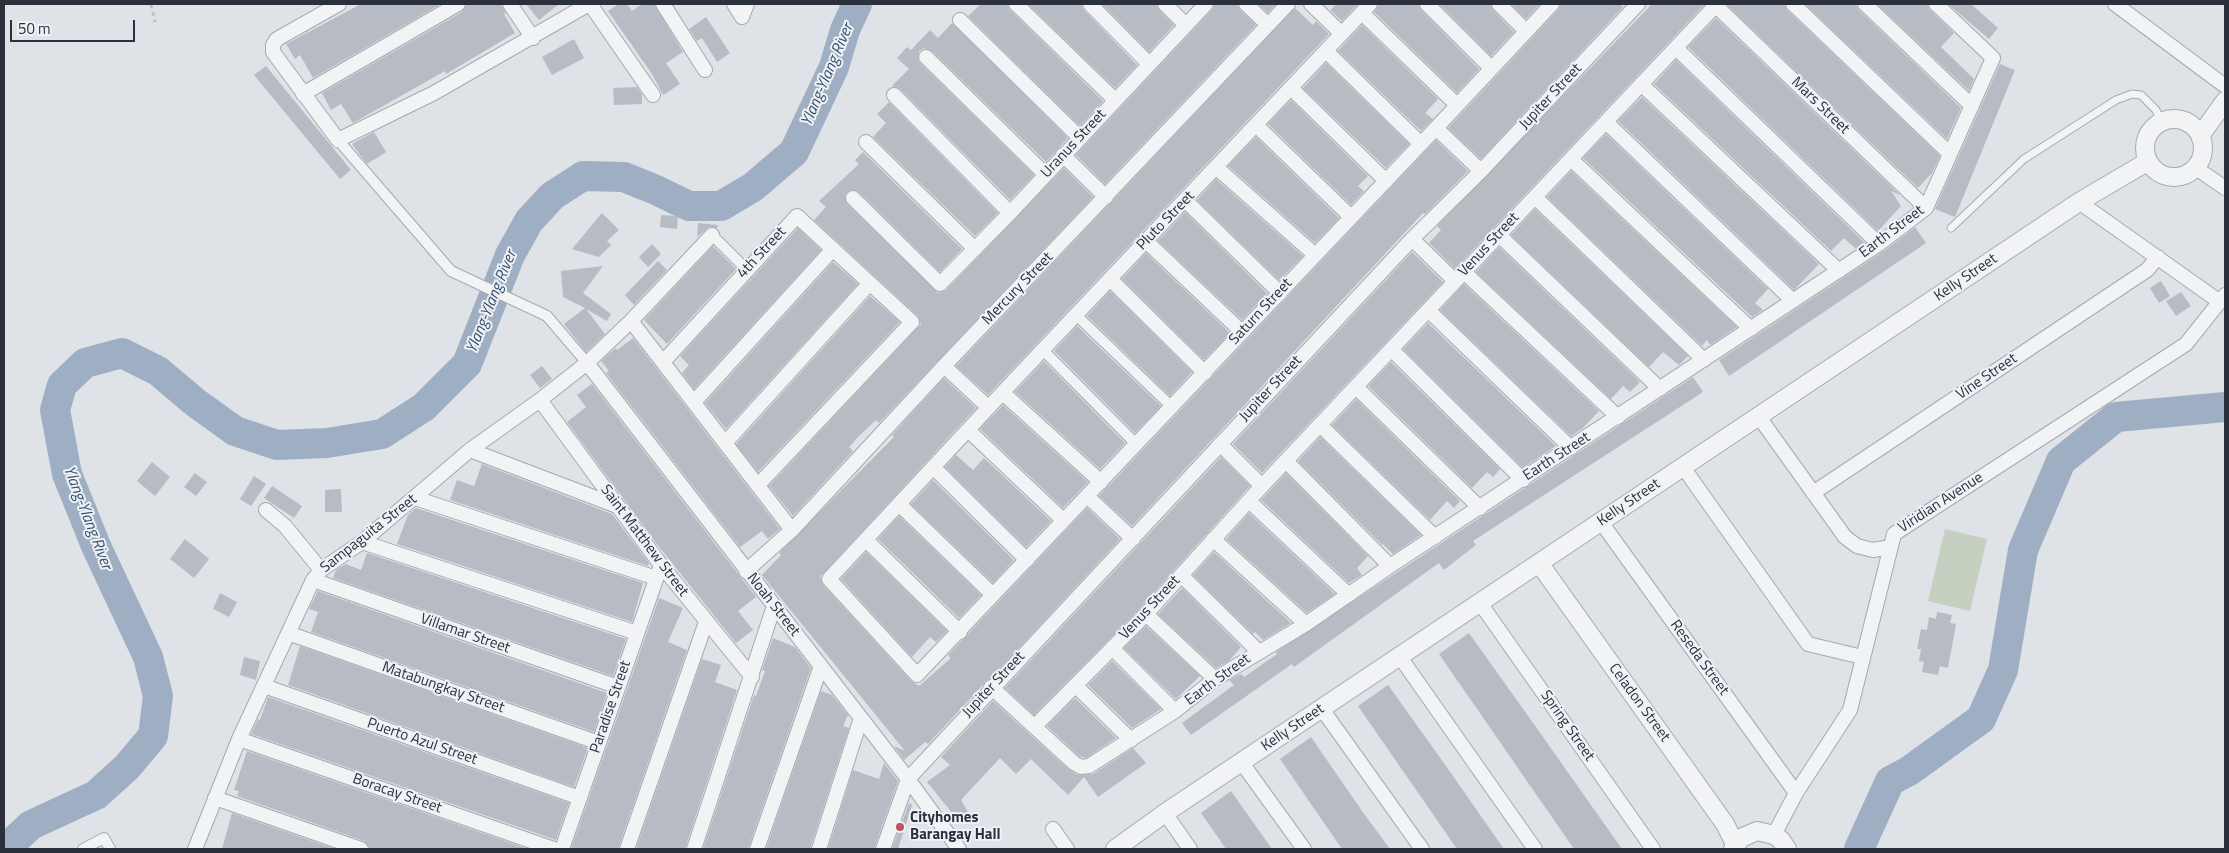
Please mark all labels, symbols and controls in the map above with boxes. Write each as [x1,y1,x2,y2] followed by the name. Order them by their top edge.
[12,10,138,42] scale bar
[18,17,51,40] text: 50 m
[798,21,858,129] water label: Ylang-Ylang River
[1516,60,1586,134] street label: Jupiter Street
[1787,74,1853,138] street label: Mars Street
[1038,106,1110,182] street label: Uranus Street
[1133,188,1199,254] street label: Pluto Street
[1856,202,1928,262] street label: Earth Street
[1455,209,1523,281] street label: Venus Street
[734,224,790,282] street label: 4th Street
[463,248,521,356] water label: Ylang-Ylang River
[979,249,1057,329] street label: Mercury Street
[1931,250,2001,306] street label: Kelly Street
[1226,275,1296,349] street label: Saturn Street
[1953,350,2021,404] street label: Vine Street
[1236,352,1306,426] street label: Jupiter Street
[1520,429,1594,485] street label: Earth Street
[59,464,115,572] water label: Ylang-Ylang River
[1895,469,1987,537] street label: Viridian Avenue
[1594,475,1664,531] street label: Kelly Street
[596,482,692,600] street label: Saint Matthew Street
[317,491,421,577] street label: Sampaguita Street
[743,570,803,640] street label: Noah Street
[1116,572,1184,644] street label: Venus Street
[418,610,512,658] street label: Villamar Street
[1666,617,1732,699] street label: Reseda Street
[959,648,1029,722] street label: Jupiter Street
[1182,650,1254,710] street label: Earth Street
[587,658,635,756] street label: Paradise Street
[379,659,507,717] street label: Matabungkay Street
[1605,660,1673,746] street label: Celadon Street
[1536,687,1598,765] street label: Spring Street
[1258,700,1328,756] street label: Kelly Street
[365,715,479,769] street label: Puerto Azul Street
[350,770,444,818] street label: Boracay Street
[910,809,1001,844] place label: Cityhomes Barangay Hall
[894,821,906,833] marker: Cityhomes Barangay Hall

